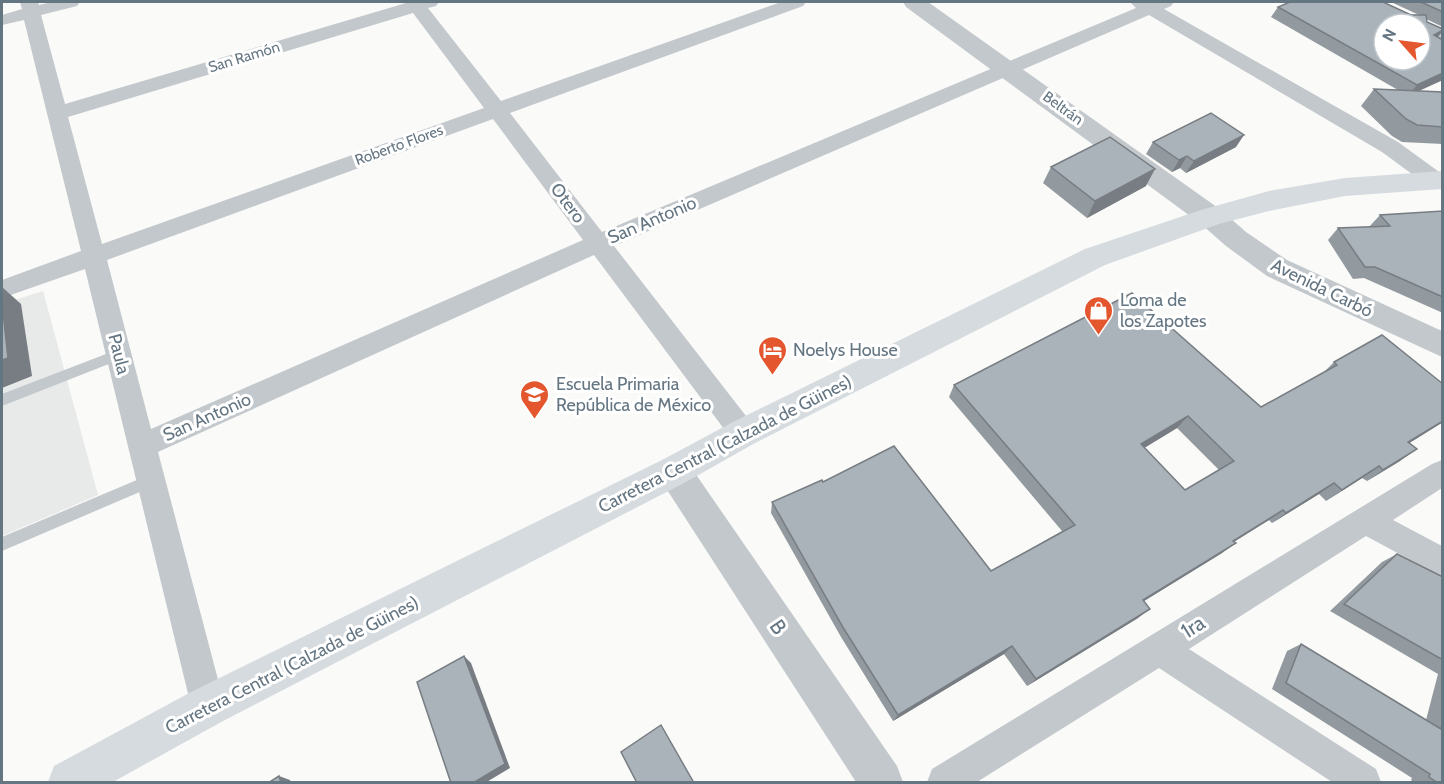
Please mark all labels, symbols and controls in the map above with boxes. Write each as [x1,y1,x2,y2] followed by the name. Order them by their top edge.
[1372,12,1432,72] north arrow
[1378,26,1400,45] text: N
[206,38,282,76] street label: San Ramón
[1039,87,1087,129] street label: Beltrán
[353,121,445,169] street label: Roberto Flores
[546,179,590,227] street label: Otero
[604,191,700,248] street label: San Antonio
[1268,254,1376,322] street label: Avenida Carbó
[1120,289,1206,332] place label: Loma de los Zapotes
[1083,294,1115,336] shop icon: Loma de los Zapotes
[103,331,135,377] street label: Paula
[756,334,788,376] hotel icon: Noelys House
[793,339,898,361] place label: Noelys House
[595,370,855,518] street label: Carretera Central (Calzada de Güines)
[556,373,711,416] place label: Escuela Primaria República de México
[519,378,551,420] school or university icon: Escuela Primaria República de México
[160,388,254,446] street label: San Antonio
[162,591,422,739] street label: Carretera Central (Calzada de Güines)
[1176,610,1209,643] street label: 1ra
[765,615,792,639] street label: B

